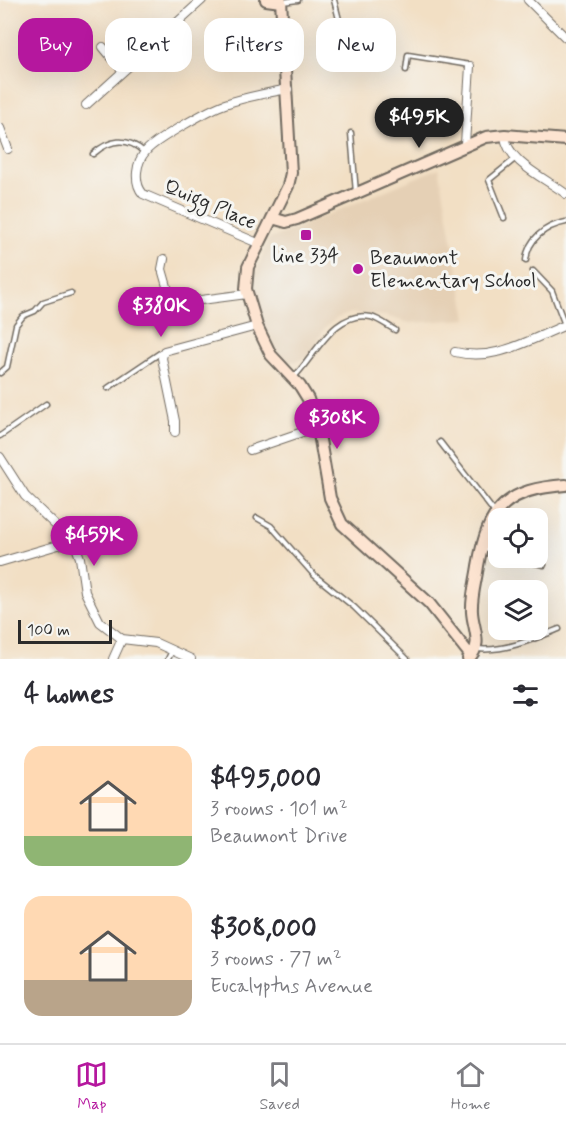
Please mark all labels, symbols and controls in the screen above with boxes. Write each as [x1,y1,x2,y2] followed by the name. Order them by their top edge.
[18,18,93,72] chip: Buy
[105,18,192,72] chip: Rent
[204,18,304,72] chip: Filters
[316,18,396,72] chip: New
[377,98,461,149] pin: $495K
[389,104,449,131] text: $495K
[159,173,260,238] street label: Quigg Place
[299,228,313,242] marker: line 334
[273,243,339,270] place label: line 334
[370,245,536,295] place label: Beaumont Elementary School
[351,262,365,276] marker: Beaumont Elementary School
[119,287,203,338] pin: $380K
[132,293,190,320] text: $380K
[295,399,379,450] pin: $308K
[308,405,366,432] text: $308K
[488,508,548,640] map controls
[488,508,548,568] button: locate
[52,516,136,567] pin: $459K
[65,522,123,549] text: $459K
[488,580,548,640] button: layers
[18,617,112,644] scale bar
[27,620,70,641] text: 100 m
[24,678,114,712] text: 4 homes
[509,679,542,712] icon: filters
[210,762,321,796] text: $495,000
[72,770,144,842] icon: home
[210,796,348,823] text: 3 rooms · 101 m²
[210,823,348,850] text: Beaumont Drive
[210,912,317,946] text: $308,000
[72,920,144,992] icon: home
[210,946,342,973] text: 3 rooms · 77 m²
[210,973,373,1000] text: Eucalyptus Avenue
[75,1058,108,1115] tab: Map
[259,1058,300,1115] tab: Saved
[451,1058,491,1115] tab: Home

